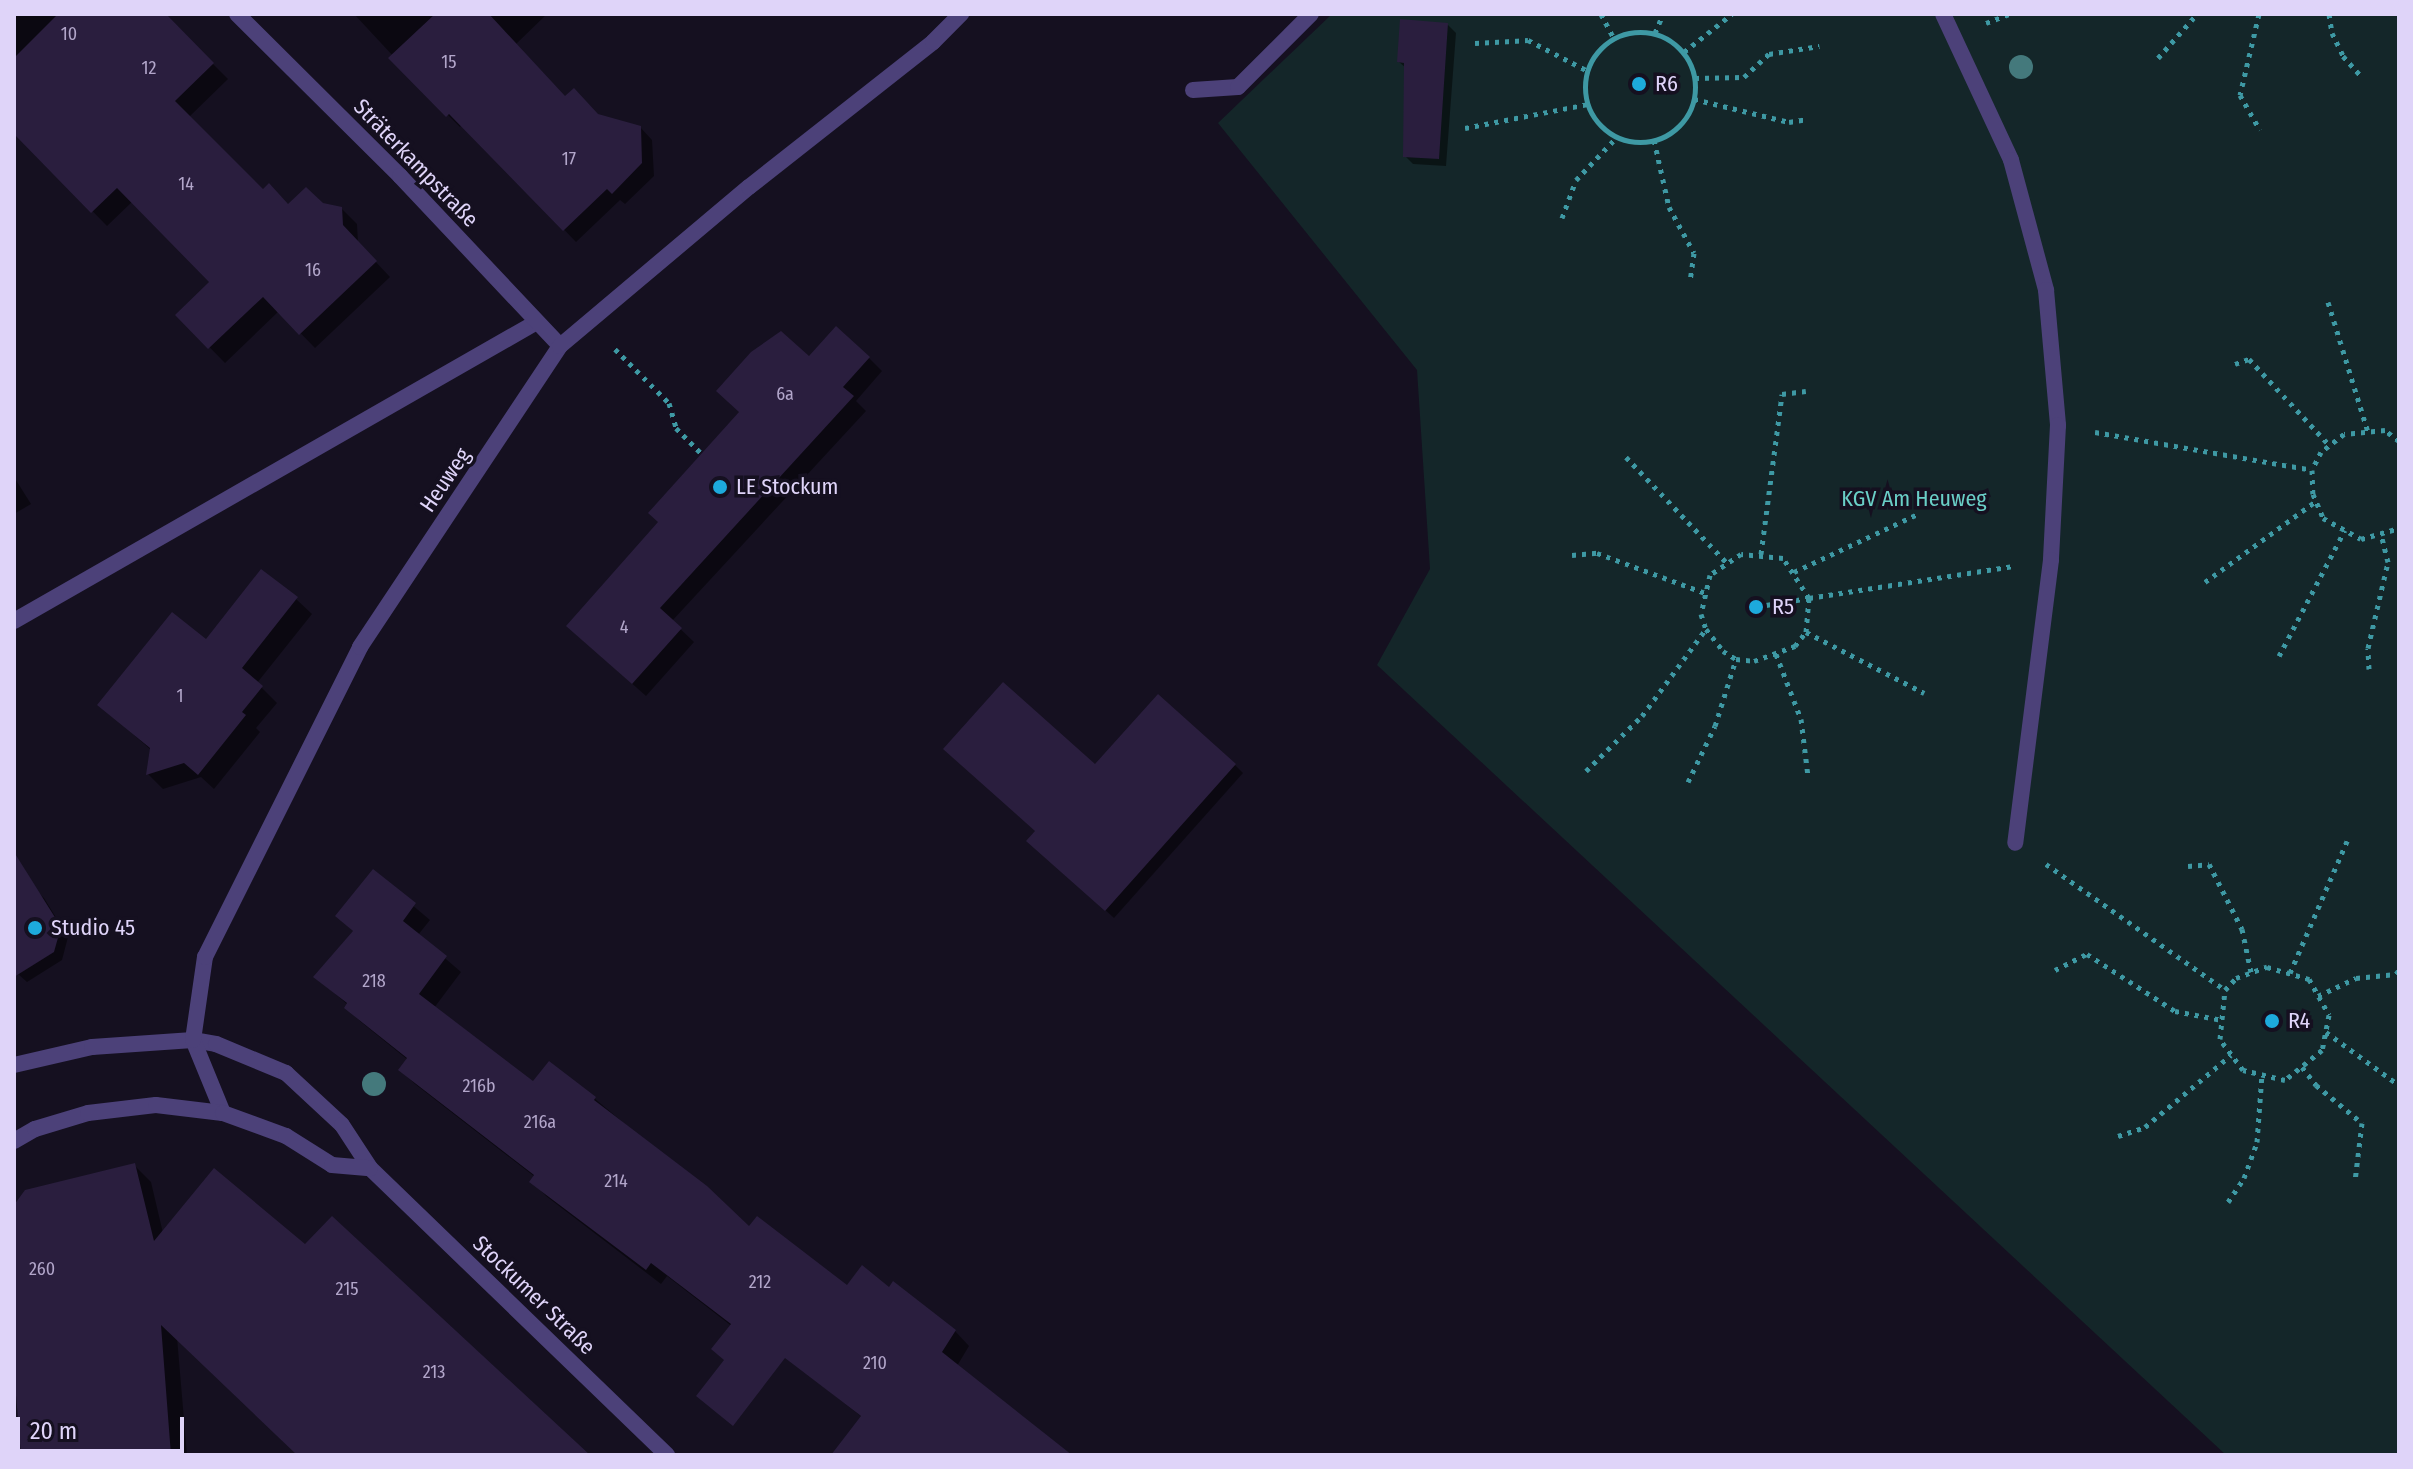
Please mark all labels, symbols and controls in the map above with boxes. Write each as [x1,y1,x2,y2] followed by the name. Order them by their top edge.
[61,23,77,45] house number: 10
[441,51,457,73] house number: 15
[142,57,156,79] house number: 12
[1655,71,1678,97] place label: R6
[1630,75,1648,93] marker: R6
[348,94,484,232] street label: Sträterkampstraße
[562,148,576,170] house number: 17
[178,173,194,195] house number: 14
[305,259,321,281] house number: 16
[776,383,794,405] house number: 6a
[414,443,476,517] street label: Heuweg
[736,474,839,500] place label: LE Stockum
[711,478,729,496] marker: LE Stockum
[1841,486,1987,512] park label: KGV Am Heuweg
[1772,594,1794,620] place label: R5
[1747,598,1765,616] marker: R5
[620,616,628,638] house number: 4
[176,685,184,707] house number: 1
[51,915,135,941] place label: Studio 45
[26,919,44,937] marker: Studio 45
[362,970,386,992] house number: 218
[2288,1008,2310,1034] place label: R4
[2263,1012,2281,1030] marker: R4
[462,1075,496,1097] house number: 216b
[524,1111,556,1133] house number: 216a
[604,1170,628,1192] house number: 214
[467,1230,601,1360] street label: Stockumer Straße
[29,1258,55,1280] house number: 260
[749,1271,771,1293] house number: 212
[336,1278,358,1300] house number: 215
[863,1352,887,1374] house number: 210
[423,1361,445,1383] house number: 213
[20,1401,188,1451] scale bar
[30,1417,77,1445] text: 20 m

